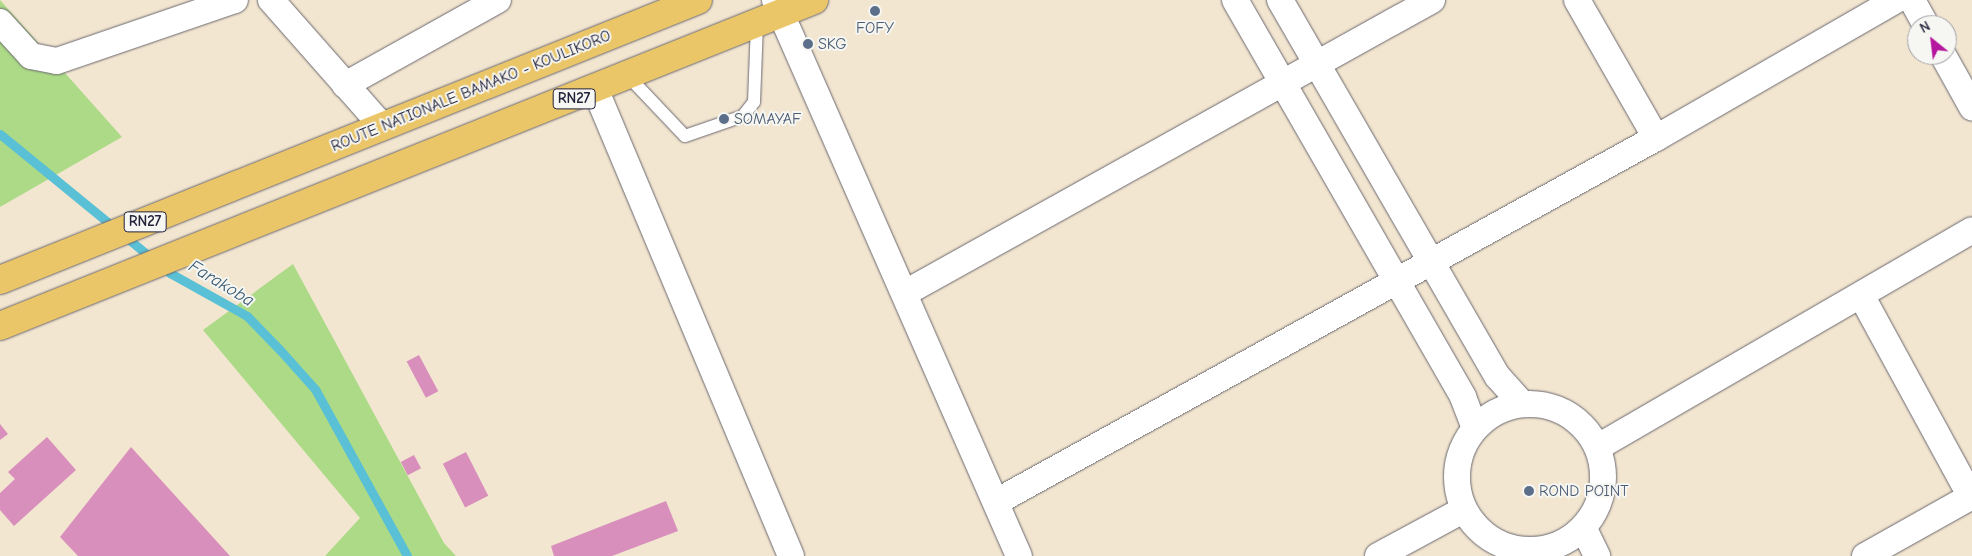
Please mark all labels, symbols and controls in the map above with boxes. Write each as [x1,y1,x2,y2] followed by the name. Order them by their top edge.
[869,5,881,17] marker: FOFY
[1907,15,1957,65] north arrow
[856,18,894,38] place label: FOFY
[1917,18,1933,37] text: N
[328,26,614,156] street label: ROUTE NATIONALE BAMAKO - KOULIKORO
[818,34,847,54] place label: SKG
[802,38,814,50] marker: SKG
[552,86,596,112] road number: RN27
[734,109,801,129] place label: SOMAYAF
[718,113,730,125] marker: SOMAYAF
[122,210,168,234] road number: RN27
[184,256,258,312] water label: Farakoba
[1539,481,1629,501] place label: ROND POINT
[1523,485,1535,497] marker: ROND POINT

